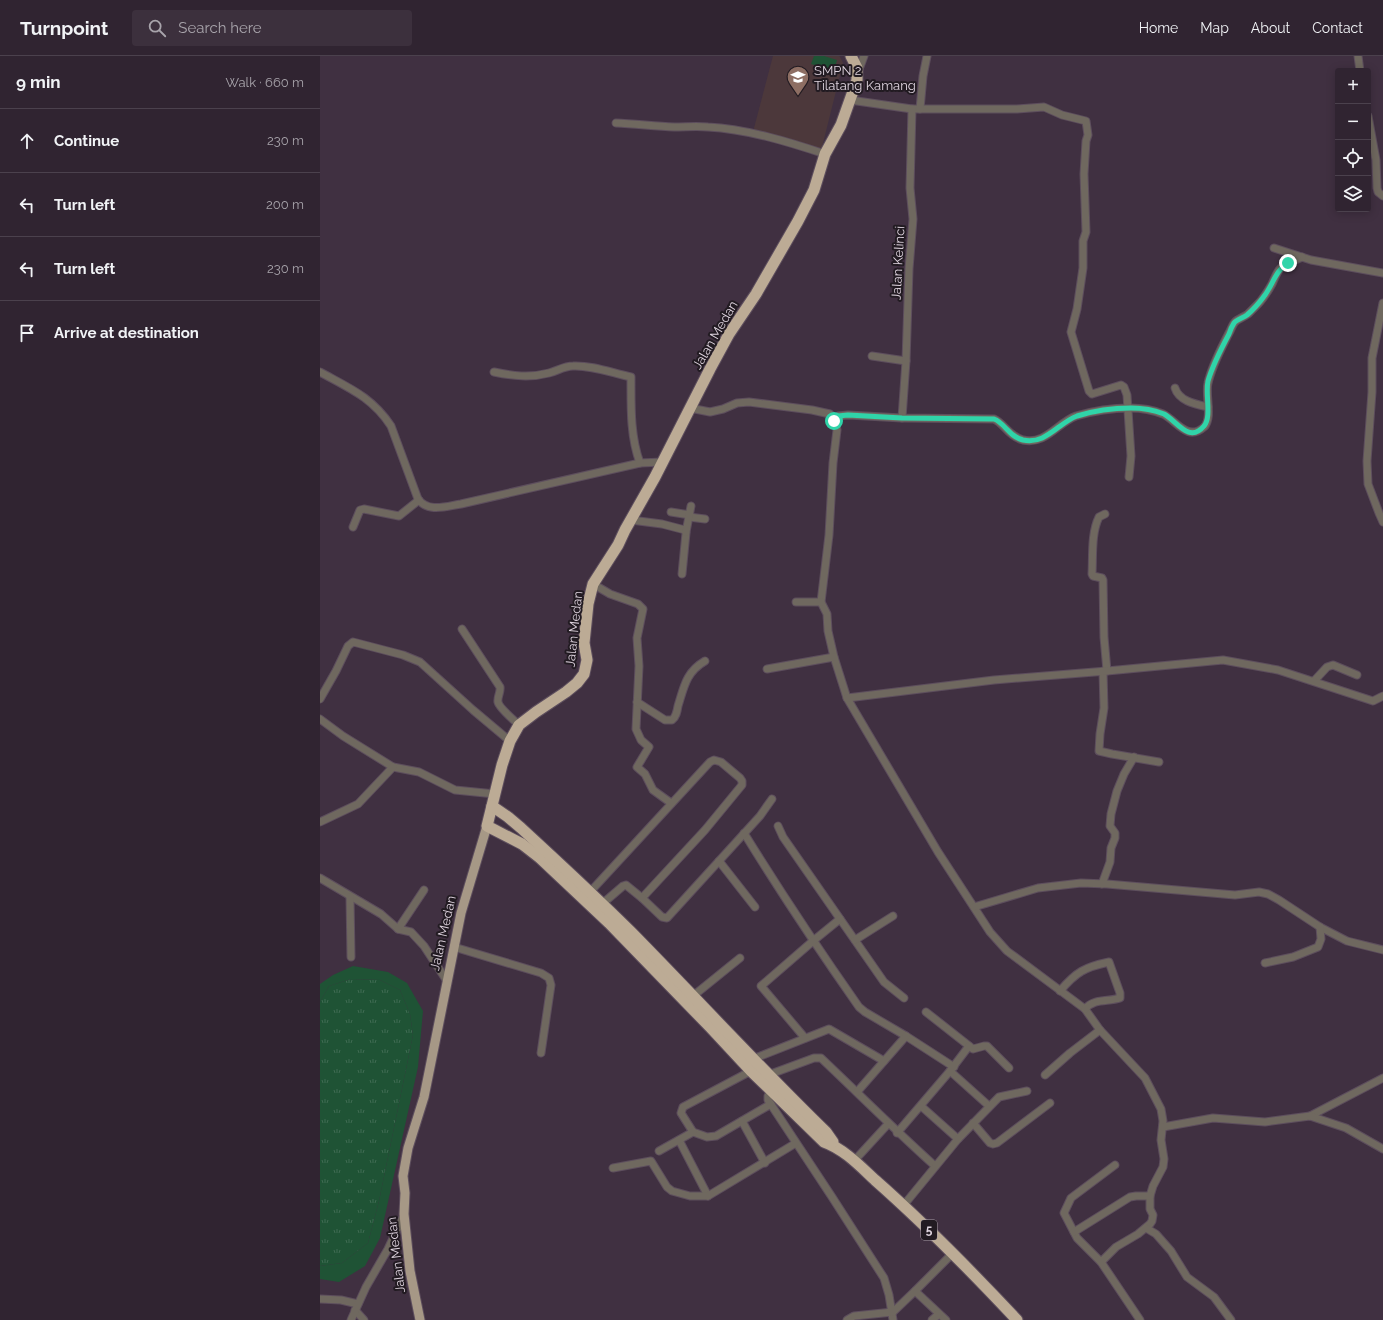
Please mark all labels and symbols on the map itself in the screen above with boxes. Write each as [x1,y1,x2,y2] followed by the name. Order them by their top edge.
[814,63,916,93] place label: SMPN 2 Tilatang Kamang
[785,64,811,97] school or university icon: SMPN 2 Tilatang Kamang
[889,226,907,300] street label: Jalan Kelinci
[1279,254,1297,272] route end
[689,298,741,372] street label: Jalan Medan
[825,412,843,430] route start
[563,590,585,668] street label: Jalan Medan
[427,894,459,972] street label: Jalan Medan
[384,1216,408,1294] street label: Jalan Medan
[921,1220,937,1240] road number: 5

